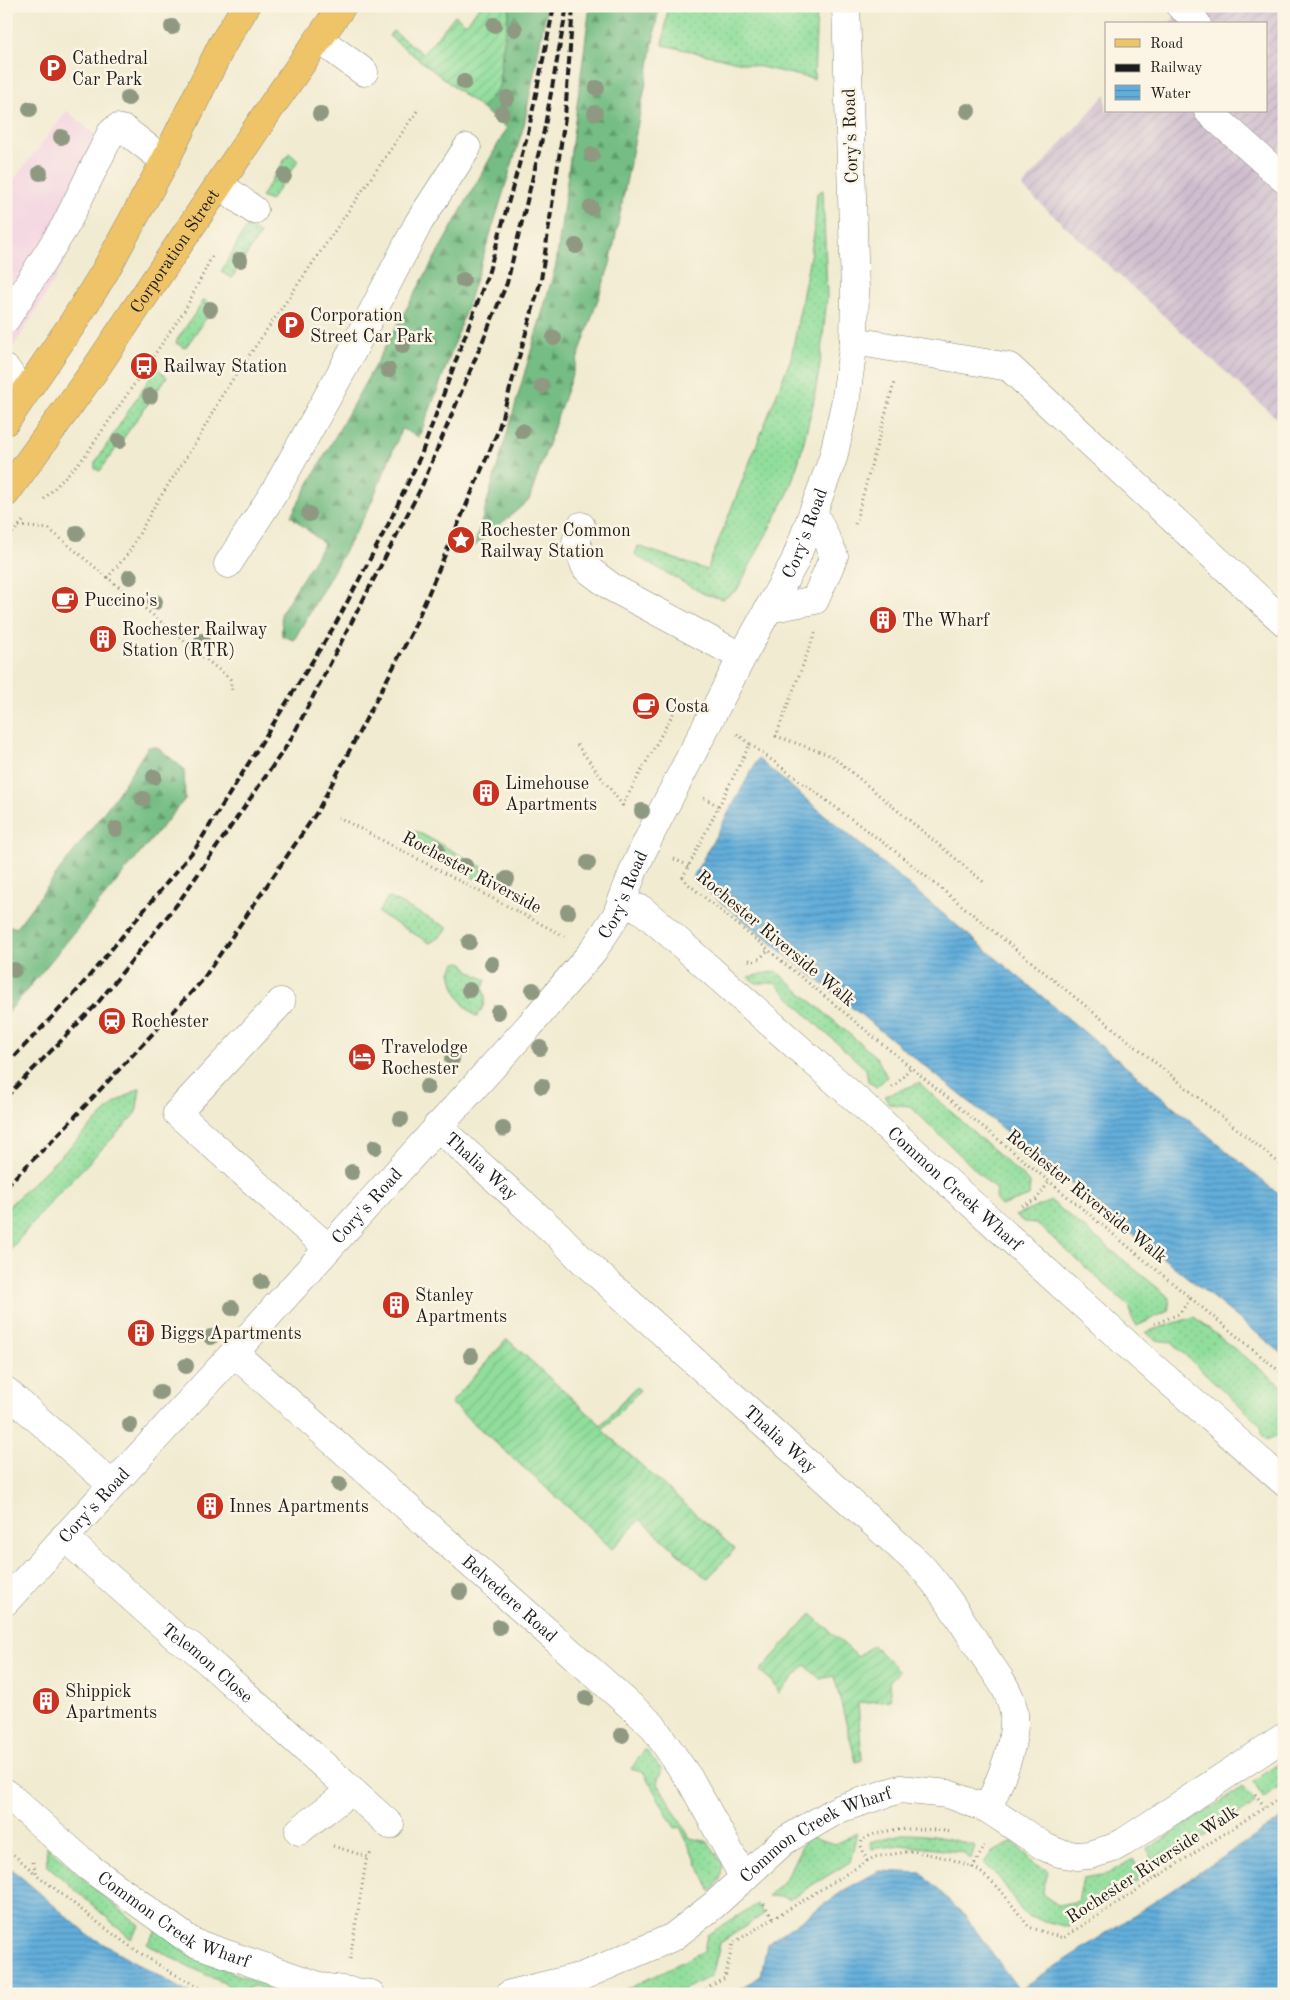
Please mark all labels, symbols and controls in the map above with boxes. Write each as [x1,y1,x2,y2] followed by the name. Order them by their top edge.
[1105,22,1268,112] legend
[1150,37,1184,52] text: Road
[72,50,148,89] place label: Cathedral Car Park
[38,53,68,83] parking icon: Cathedral Car Park
[1150,61,1203,76] text: Railway
[1150,87,1191,102] text: Water
[840,88,862,184] street label: Cory's Road
[127,186,223,317] street label: Corporation Street
[310,307,433,346] place label: Corporation Street Car Park
[276,310,306,340] parking icon: Corporation Street Car Park
[129,351,159,381] bus stop icon: Railway Station
[163,358,288,376] place label: Railway Station
[779,486,831,582] street label: Cory's Road
[480,522,631,561] place label: Rochester Common Railway Station
[446,525,476,555] place icon: Rochester Common Railway Station
[50,585,80,615] cafe icon: Puccino's
[84,592,157,610] place label: Puccino's
[868,605,898,635] building icon: The Wharf
[902,612,990,630] place label: The Wharf
[122,621,268,660] place label: Rochester Railway Station (RTR)
[88,624,118,654] building icon: Rochester Railway Station (RTR)
[631,691,661,721] cafe icon: Costa
[665,698,709,716] place label: Costa
[505,775,597,814] place label: Limehouse Apartments
[471,778,501,808] building icon: Limehouse Apartments
[399,829,544,917] street label: Rochester Riverside
[595,848,651,943] street label: Cory's Road
[693,867,858,1010] street label: Rochester Riverside Walk
[97,1006,127,1036] station icon: Rochester
[131,1013,209,1031] place label: Rochester
[381,1039,468,1078] place label: Travelodge Rochester
[347,1042,377,1072] hotel icon: Travelodge Rochester
[884,1124,1026,1255] street label: Common Creek Wharf
[1003,1127,1170,1267] street label: Rochester Riverside Walk
[441,1130,521,1204] street label: Thalia Way
[329,1165,406,1248] street label: Cory's Road
[415,1287,507,1326] place label: Stanley Apartments
[381,1290,411,1320] building icon: Stanley Apartments
[126,1318,156,1348] building icon: Biggs Apartments
[160,1325,302,1343] place label: Biggs Apartments
[740,1403,820,1477] street label: Thalia Way
[56,1465,134,1547] street label: Cory's Road
[195,1491,225,1521] building icon: Innes Apartments
[229,1498,369,1516] place label: Innes Apartments
[458,1552,560,1646] street label: Belvedere Road
[158,1621,256,1707] street label: Telemon Close
[65,1683,157,1722] place label: Shippick Apartments
[31,1686,61,1716] building icon: Shippick Apartments
[737,1784,895,1887] street label: Common Creek Wharf
[1063,1803,1242,1927] street label: Rochester Riverside Walk
[94,1868,253,1972] street label: Common Creek Wharf

